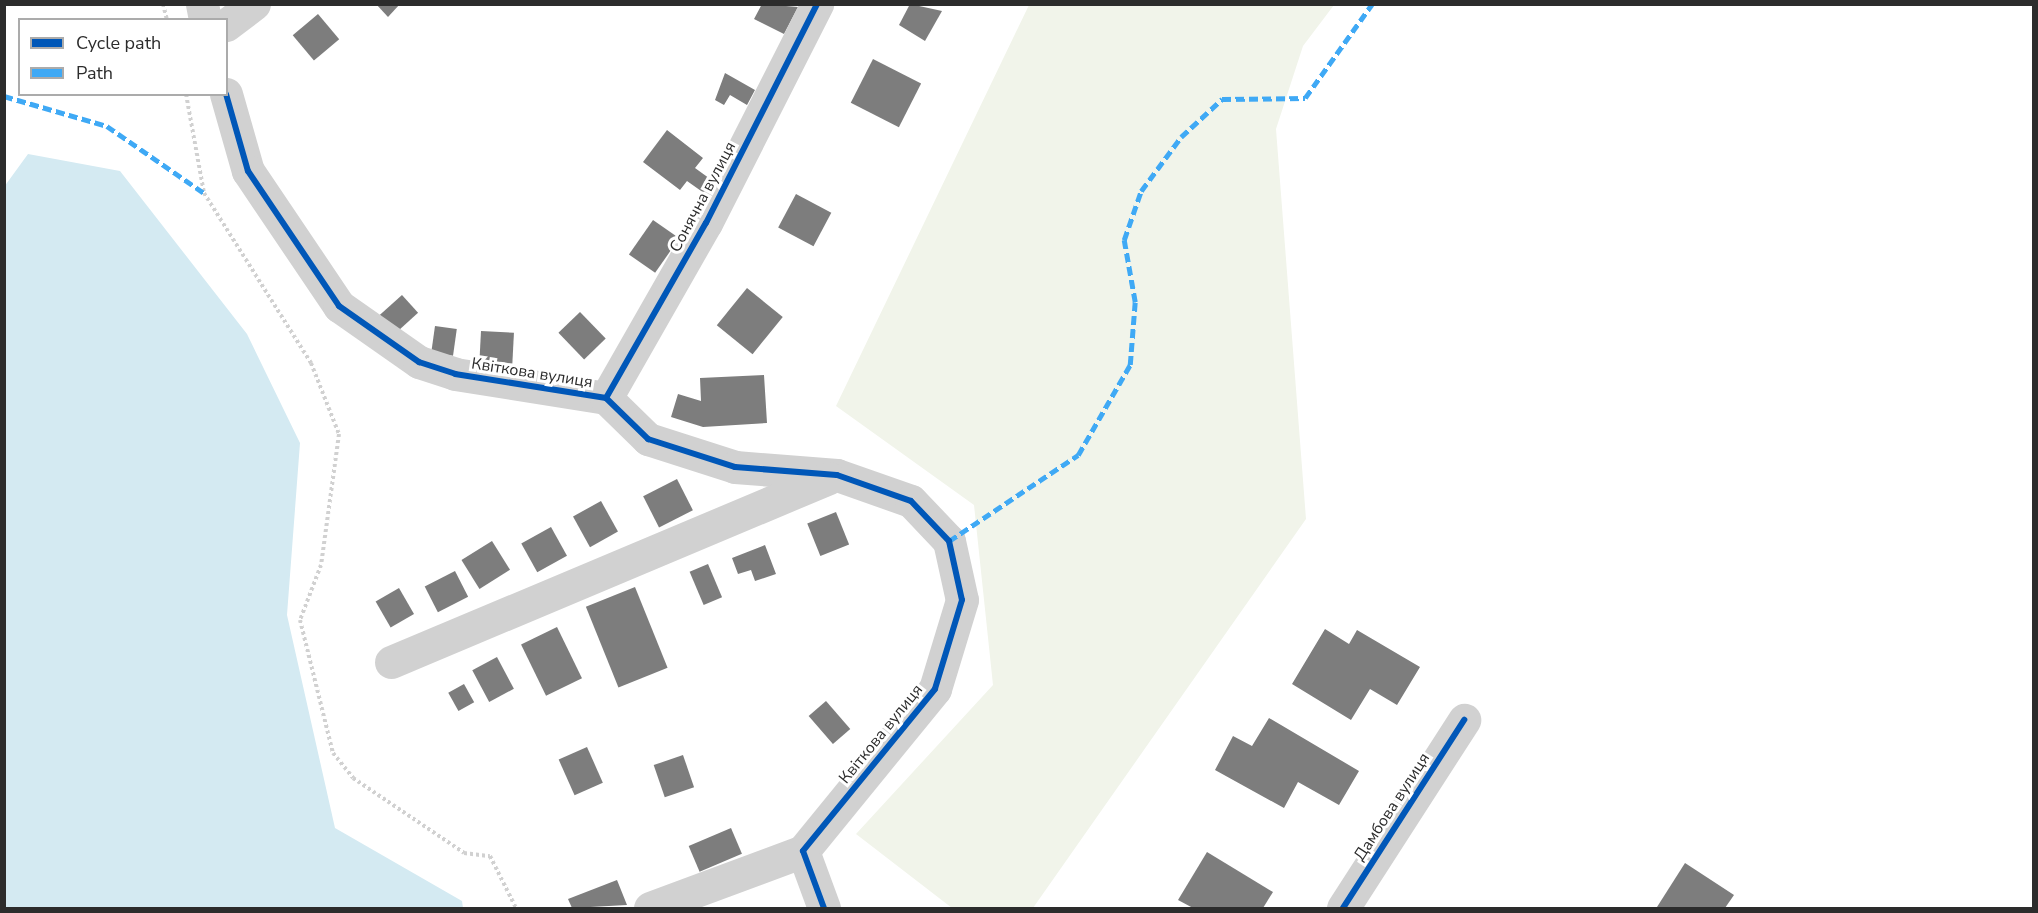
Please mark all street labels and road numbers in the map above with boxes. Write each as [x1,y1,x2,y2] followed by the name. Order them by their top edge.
[666,139,740,255] street label: Сонячна вулиця
[470,354,594,392] street label: Квіткова вулиця
[835,680,927,788] street label: Квіткова вулиця
[1350,750,1434,864] street label: Дамбова вулиця

